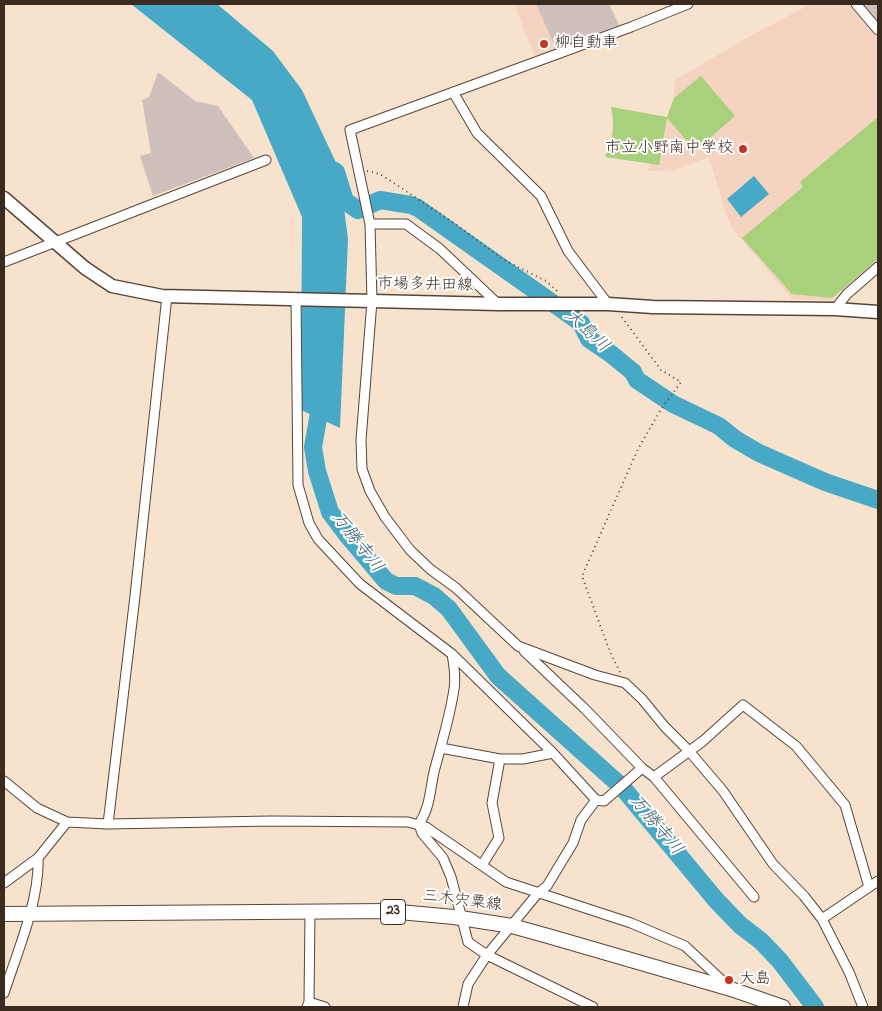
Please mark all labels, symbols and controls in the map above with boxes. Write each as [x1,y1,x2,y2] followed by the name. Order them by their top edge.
[554,34,618,54] place label: 柳自動車
[538,38,550,50] marker: 柳自動車
[605,139,733,159] place label: 市立小野南中学校
[737,143,749,155] marker: 市立小野南中学校
[377,276,473,296] street label: 市場多井田線
[559,306,613,358] water label: 大島川
[325,508,387,578] water label: 万勝寺川
[624,791,686,861] water label: 万勝寺川
[421,888,503,916] street label: 三木宍粟線
[380,900,406,924] road number: 23
[739,970,771,990] place label: 大島
[723,974,735,986] marker: 大島

